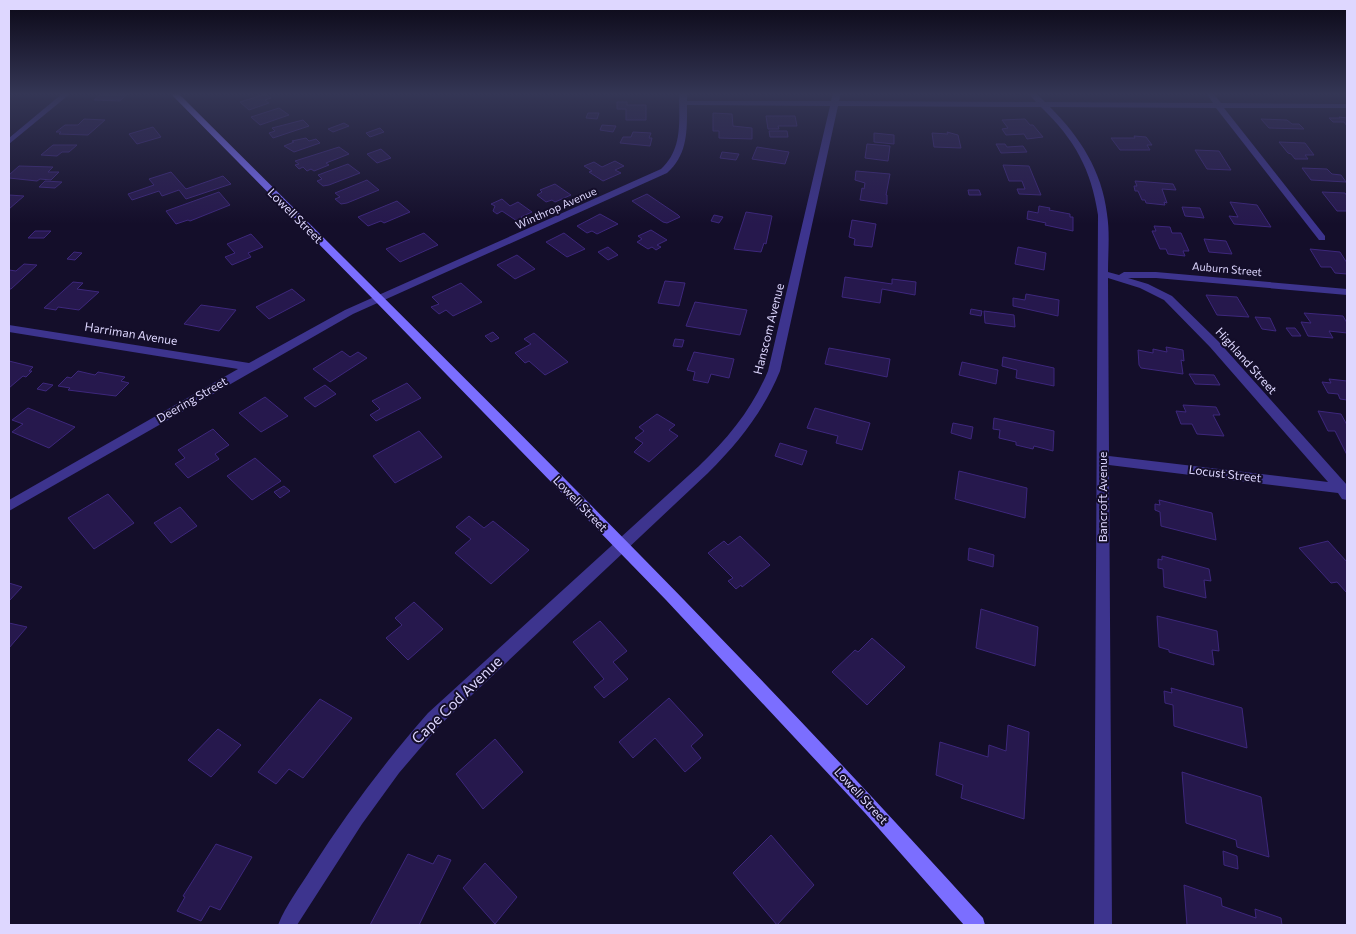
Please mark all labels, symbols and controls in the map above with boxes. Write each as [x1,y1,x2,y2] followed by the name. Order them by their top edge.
[513,184,598,231] street label: Winthrop Avenue
[265,185,326,246] street label: Lowell Street
[1192,259,1263,278] street label: Auburn Street
[750,282,786,376] street label: Hanscom Avenue
[84,319,179,347] street label: Harriman Avenue
[1213,324,1280,397] street label: Highland Street
[154,373,229,425] street label: Deering Street
[1095,452,1109,542] street label: Bancroft Avenue
[1188,462,1262,484] street label: Locust Street
[551,473,611,534] street label: Lowell Street
[407,652,505,747] street label: Cape Cod Avenue
[832,764,891,826] street label: Lowell Street

